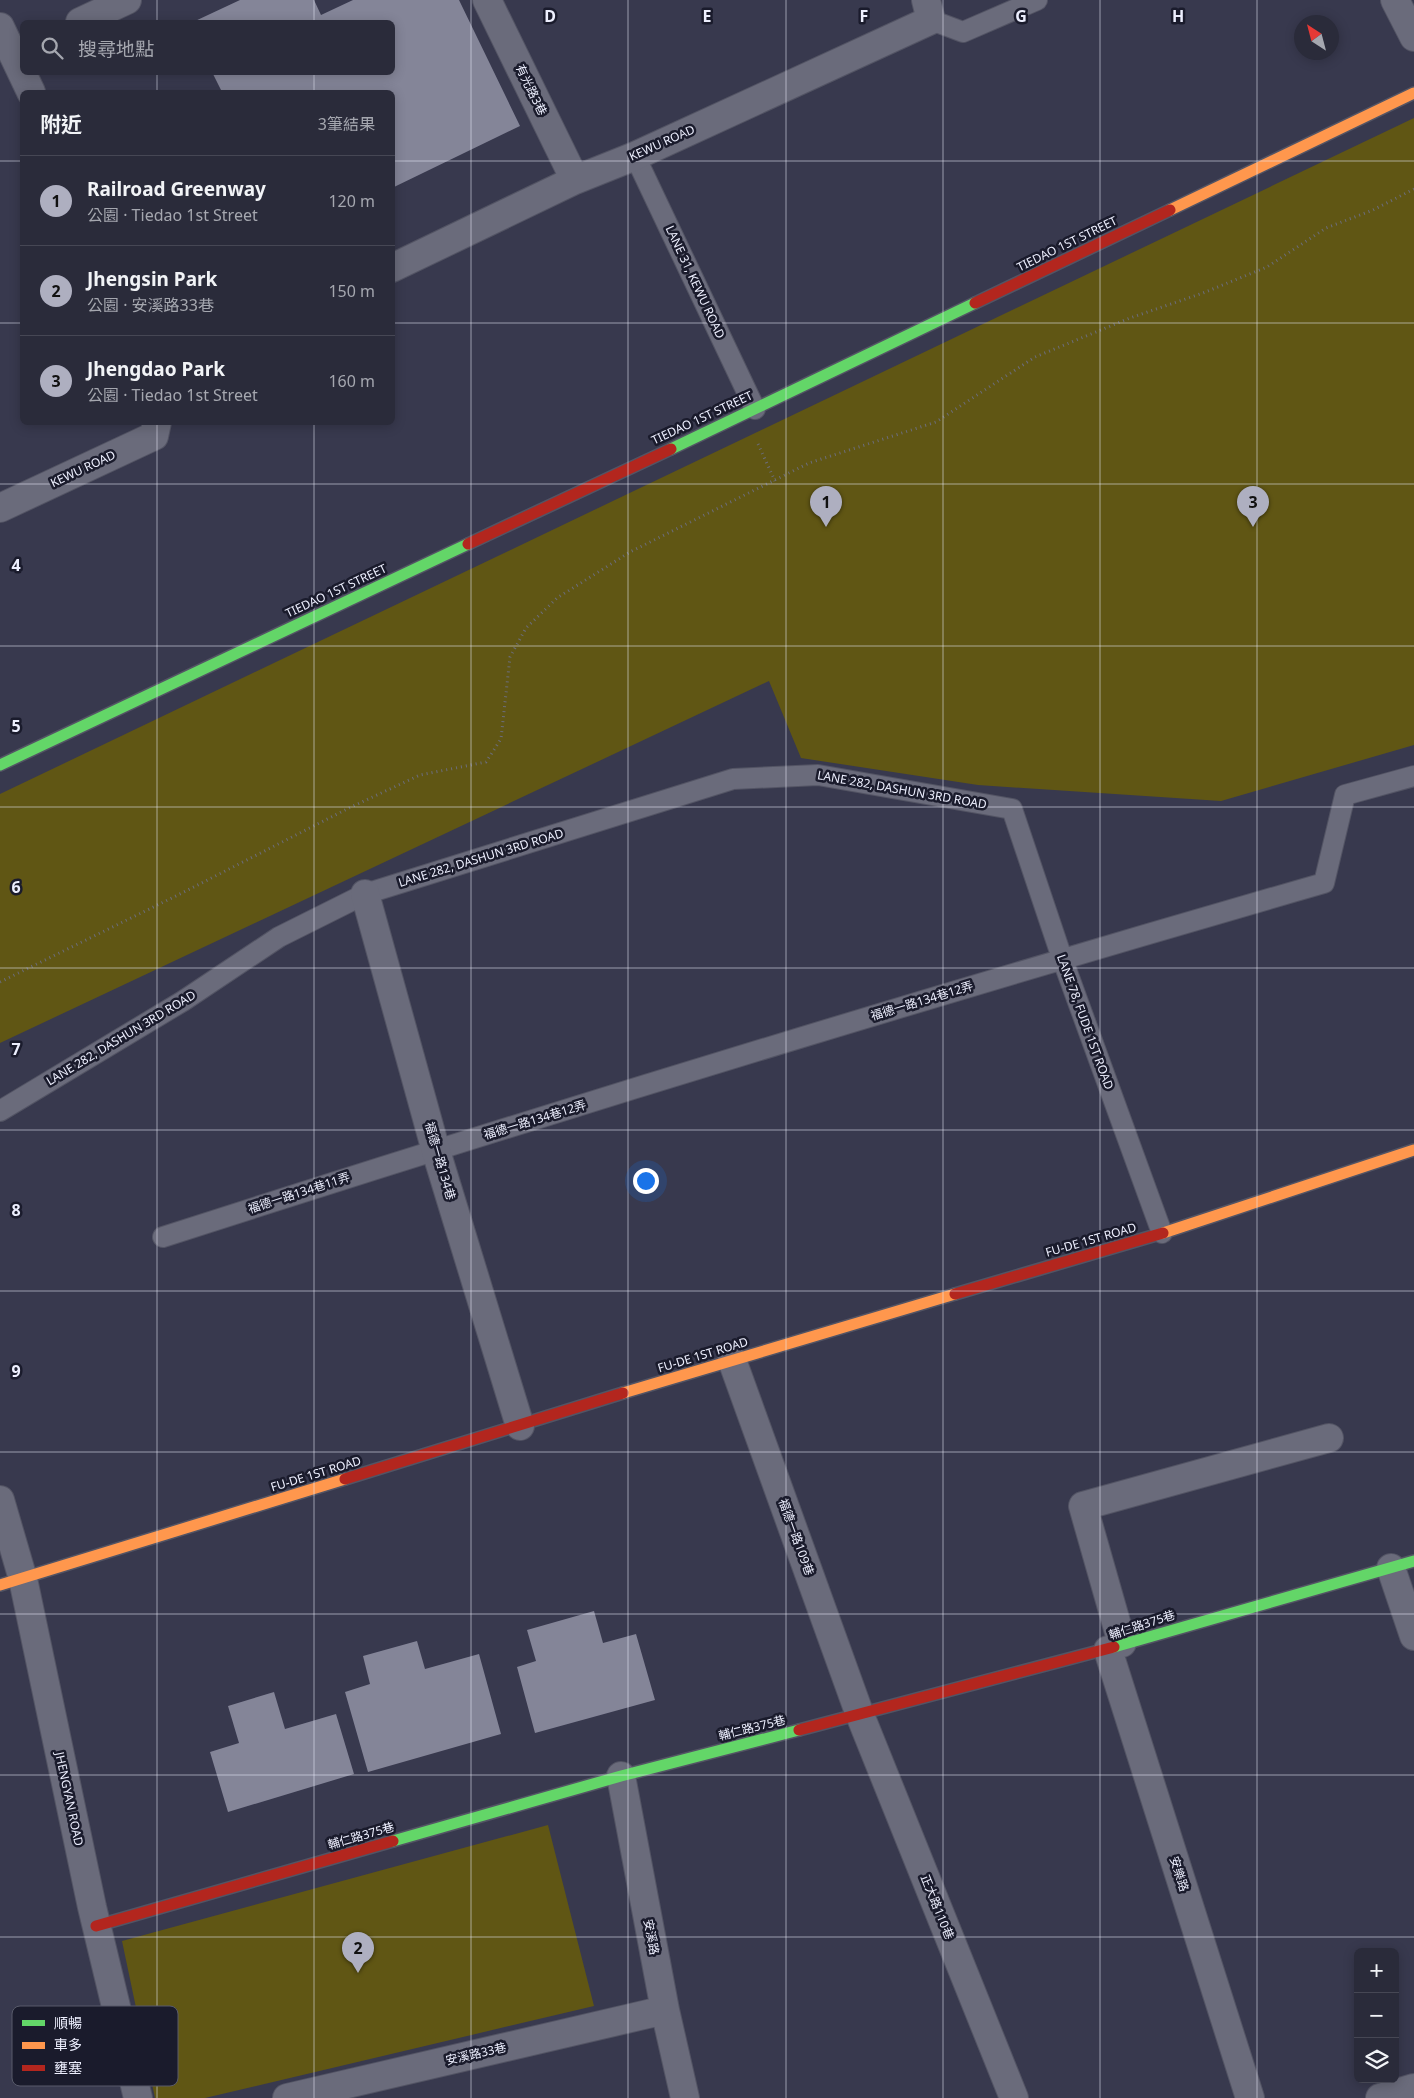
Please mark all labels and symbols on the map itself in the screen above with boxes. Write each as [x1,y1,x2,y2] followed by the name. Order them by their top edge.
[544,5,556,27] text: D
[703,5,712,27] text: E
[860,5,868,27] text: F
[1015,5,1027,27] text: G
[1172,5,1184,27] text: H
[1294,15,1339,60] north arrow
[512,61,551,118] street label: 有光路3巷
[626,120,698,165] street label: KEWU ROAD
[1014,212,1120,275] street label: TIEDAO 1ST STREET
[662,222,729,341] street label: LANE 31, KEWU ROAD
[648,386,755,448] street label: TIEDAO 1ST STREET
[47,446,118,491] street label: KEWU ROAD
[810,486,842,527] pin: 1
[1237,486,1269,527] pin: 3
[11,554,21,576] text: 4
[282,559,389,621] street label: TIEDAO 1ST STREET
[11,715,21,737] text: 5
[816,766,988,813] street label: LANE 282, DASHUN 3RD ROAD
[396,824,566,891] street label: LANE 282, DASHUN 3RD ROAD
[11,876,21,898] text: 6
[1053,952,1118,1092] street label: LANE 78, FUDE 1ST ROAD
[869,977,975,1024] street label: 福德一路134巷12弄
[43,986,199,1089] street label: LANE 282, DASHUN 3RD ROAD
[11,1038,21,1060] text: 7
[482,1096,588,1143] street label: 福德一路134巷12弄
[421,1120,460,1202] street label: 福德一路134巷
[246,1168,352,1217] street label: 福德一路134巷11弄
[633,1168,659,1194] your location
[11,1199,21,1221] text: 8
[1043,1218,1138,1261] street label: FU-DE 1ST ROAD
[656,1333,750,1376] street label: FU-DE 1ST ROAD
[11,1360,21,1382] text: 9
[269,1452,363,1495] street label: FU-DE 1ST ROAD
[775,1496,818,1578] street label: 福德一路109巷
[1107,1606,1177,1643] street label: 輔仁路375巷
[717,1711,787,1744] street label: 輔仁路375巷
[51,1749,88,1848] street label: JHENGYAN ROAD
[326,1818,396,1853] street label: 輔仁路375巷
[1166,1854,1193,1894] street label: 安樂路
[917,1872,958,1942] street label: 正大路110巷
[640,1918,663,1956] street label: 安溪路
[342,1932,374,1973] pin: 2
[12,2006,178,2086] legend
[54,2013,82,2032] text: 順暢
[54,2035,82,2054] text: 車多
[444,2038,508,2069] street label: 安溪路33巷
[54,2058,82,2077] text: 壅塞

